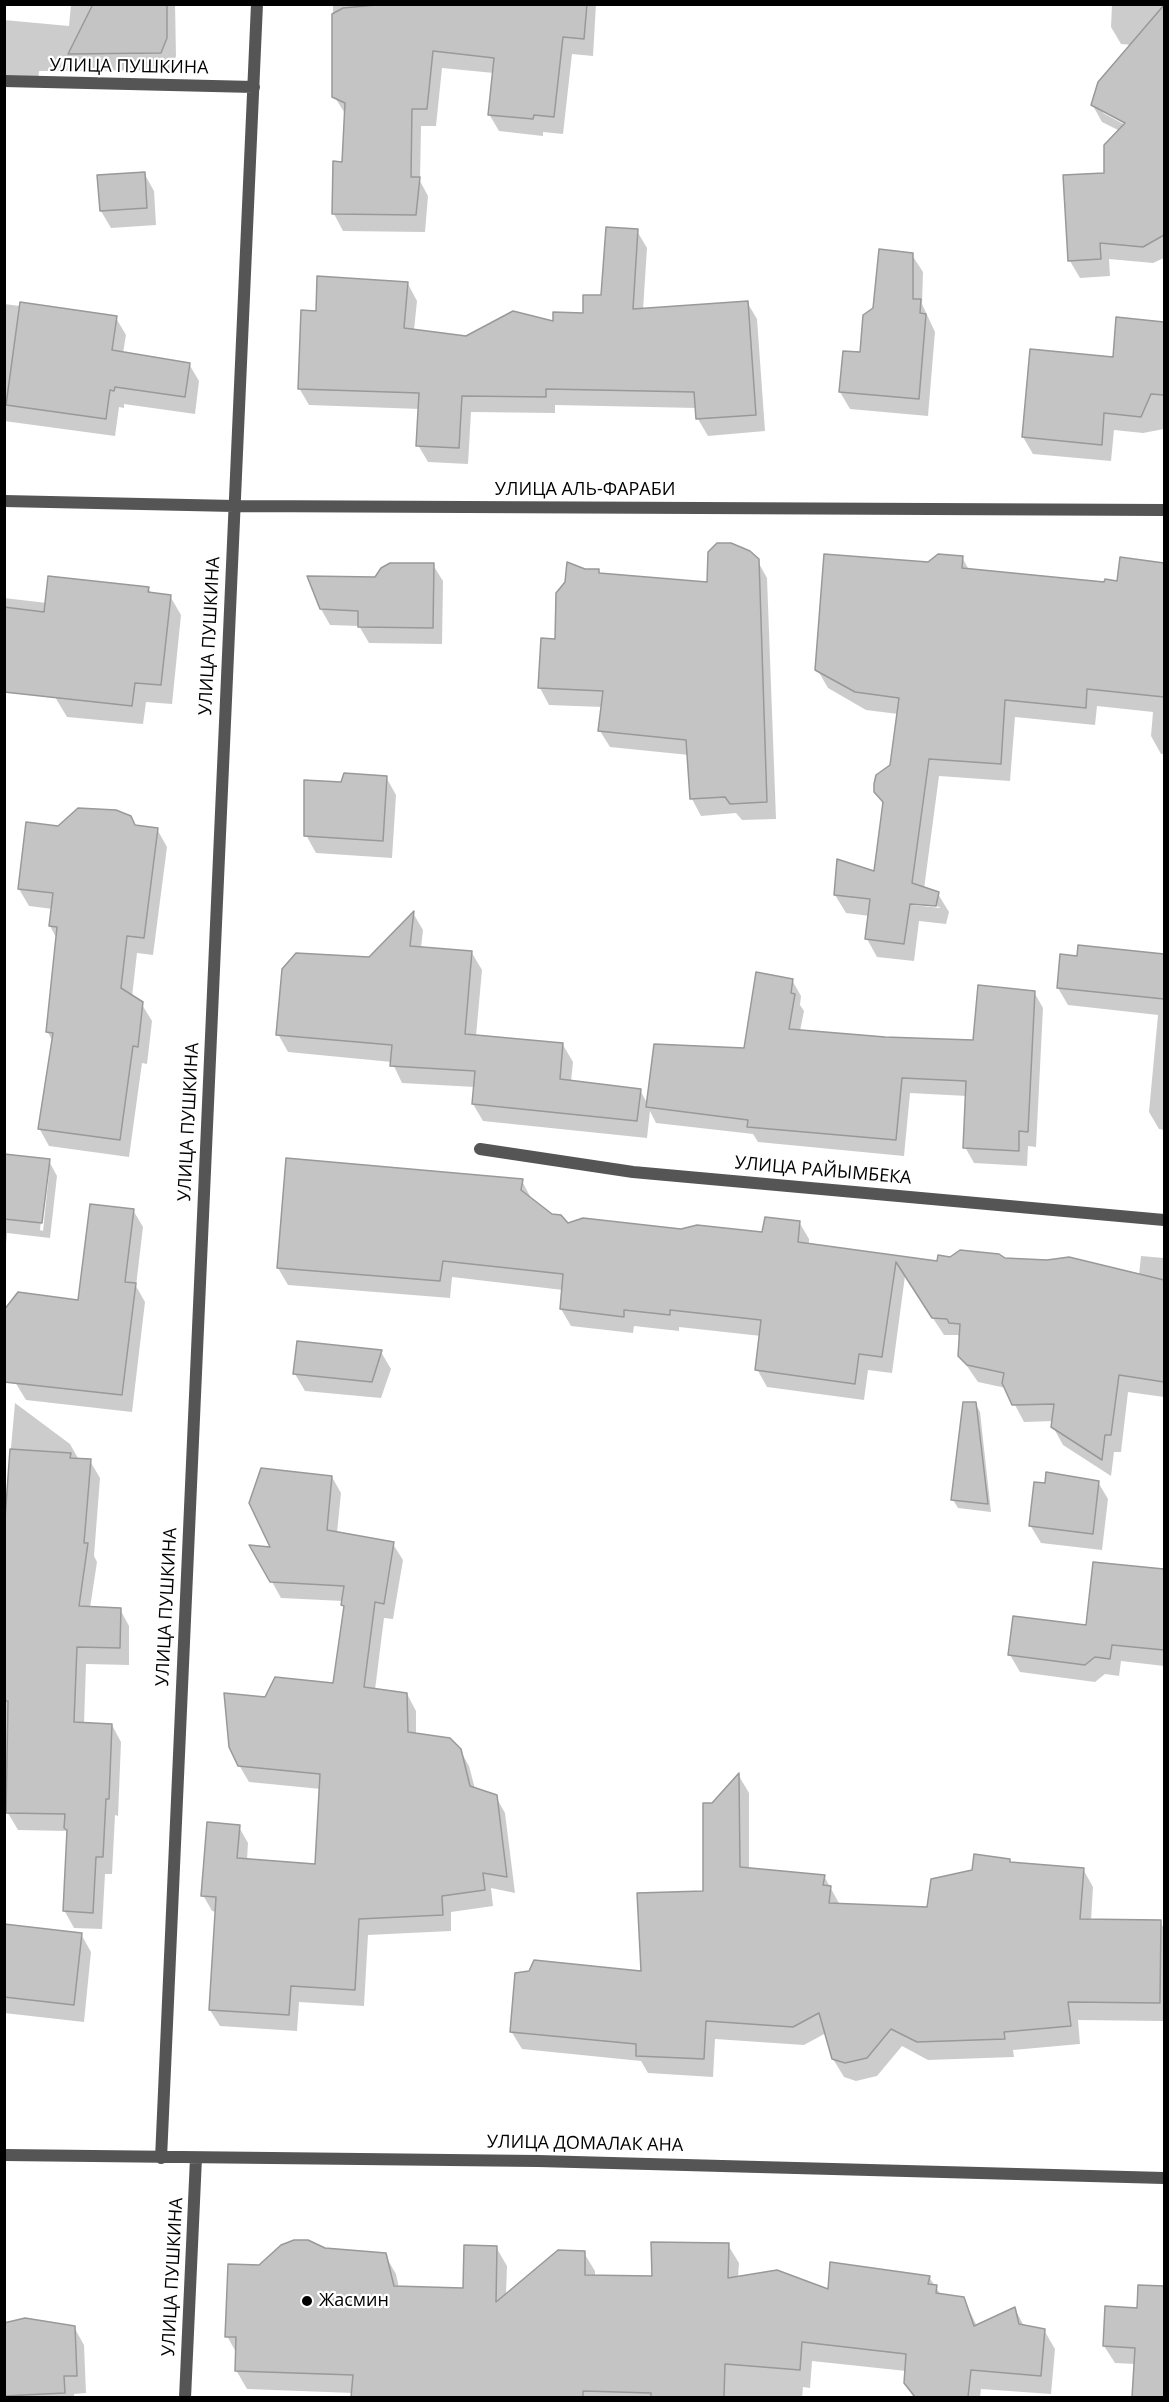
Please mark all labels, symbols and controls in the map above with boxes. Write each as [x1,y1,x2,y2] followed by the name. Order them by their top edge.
[49,55,209,79] street label: УЛИЦА ПУШКИНА
[495,479,675,501] street label: УЛИЦА АЛЬ-ФАРАБИ
[195,556,225,716] street label: УЛИЦА ПУШКИНА
[174,1042,204,1202] street label: УЛИЦА ПУШКИНА
[734,1153,912,1189] street label: УЛИЦА РАЙЫМБЕКА
[152,1527,182,1687] street label: УЛИЦА ПУШКИНА
[487,2131,683,2157] street label: УЛИЦА ДОМАЛАК АНА
[158,2197,188,2357] street label: УЛИЦА ПУШКИНА
[319,2290,389,2312] place label: Жасмин
[300,2294,314,2308] marker: Жасмин

